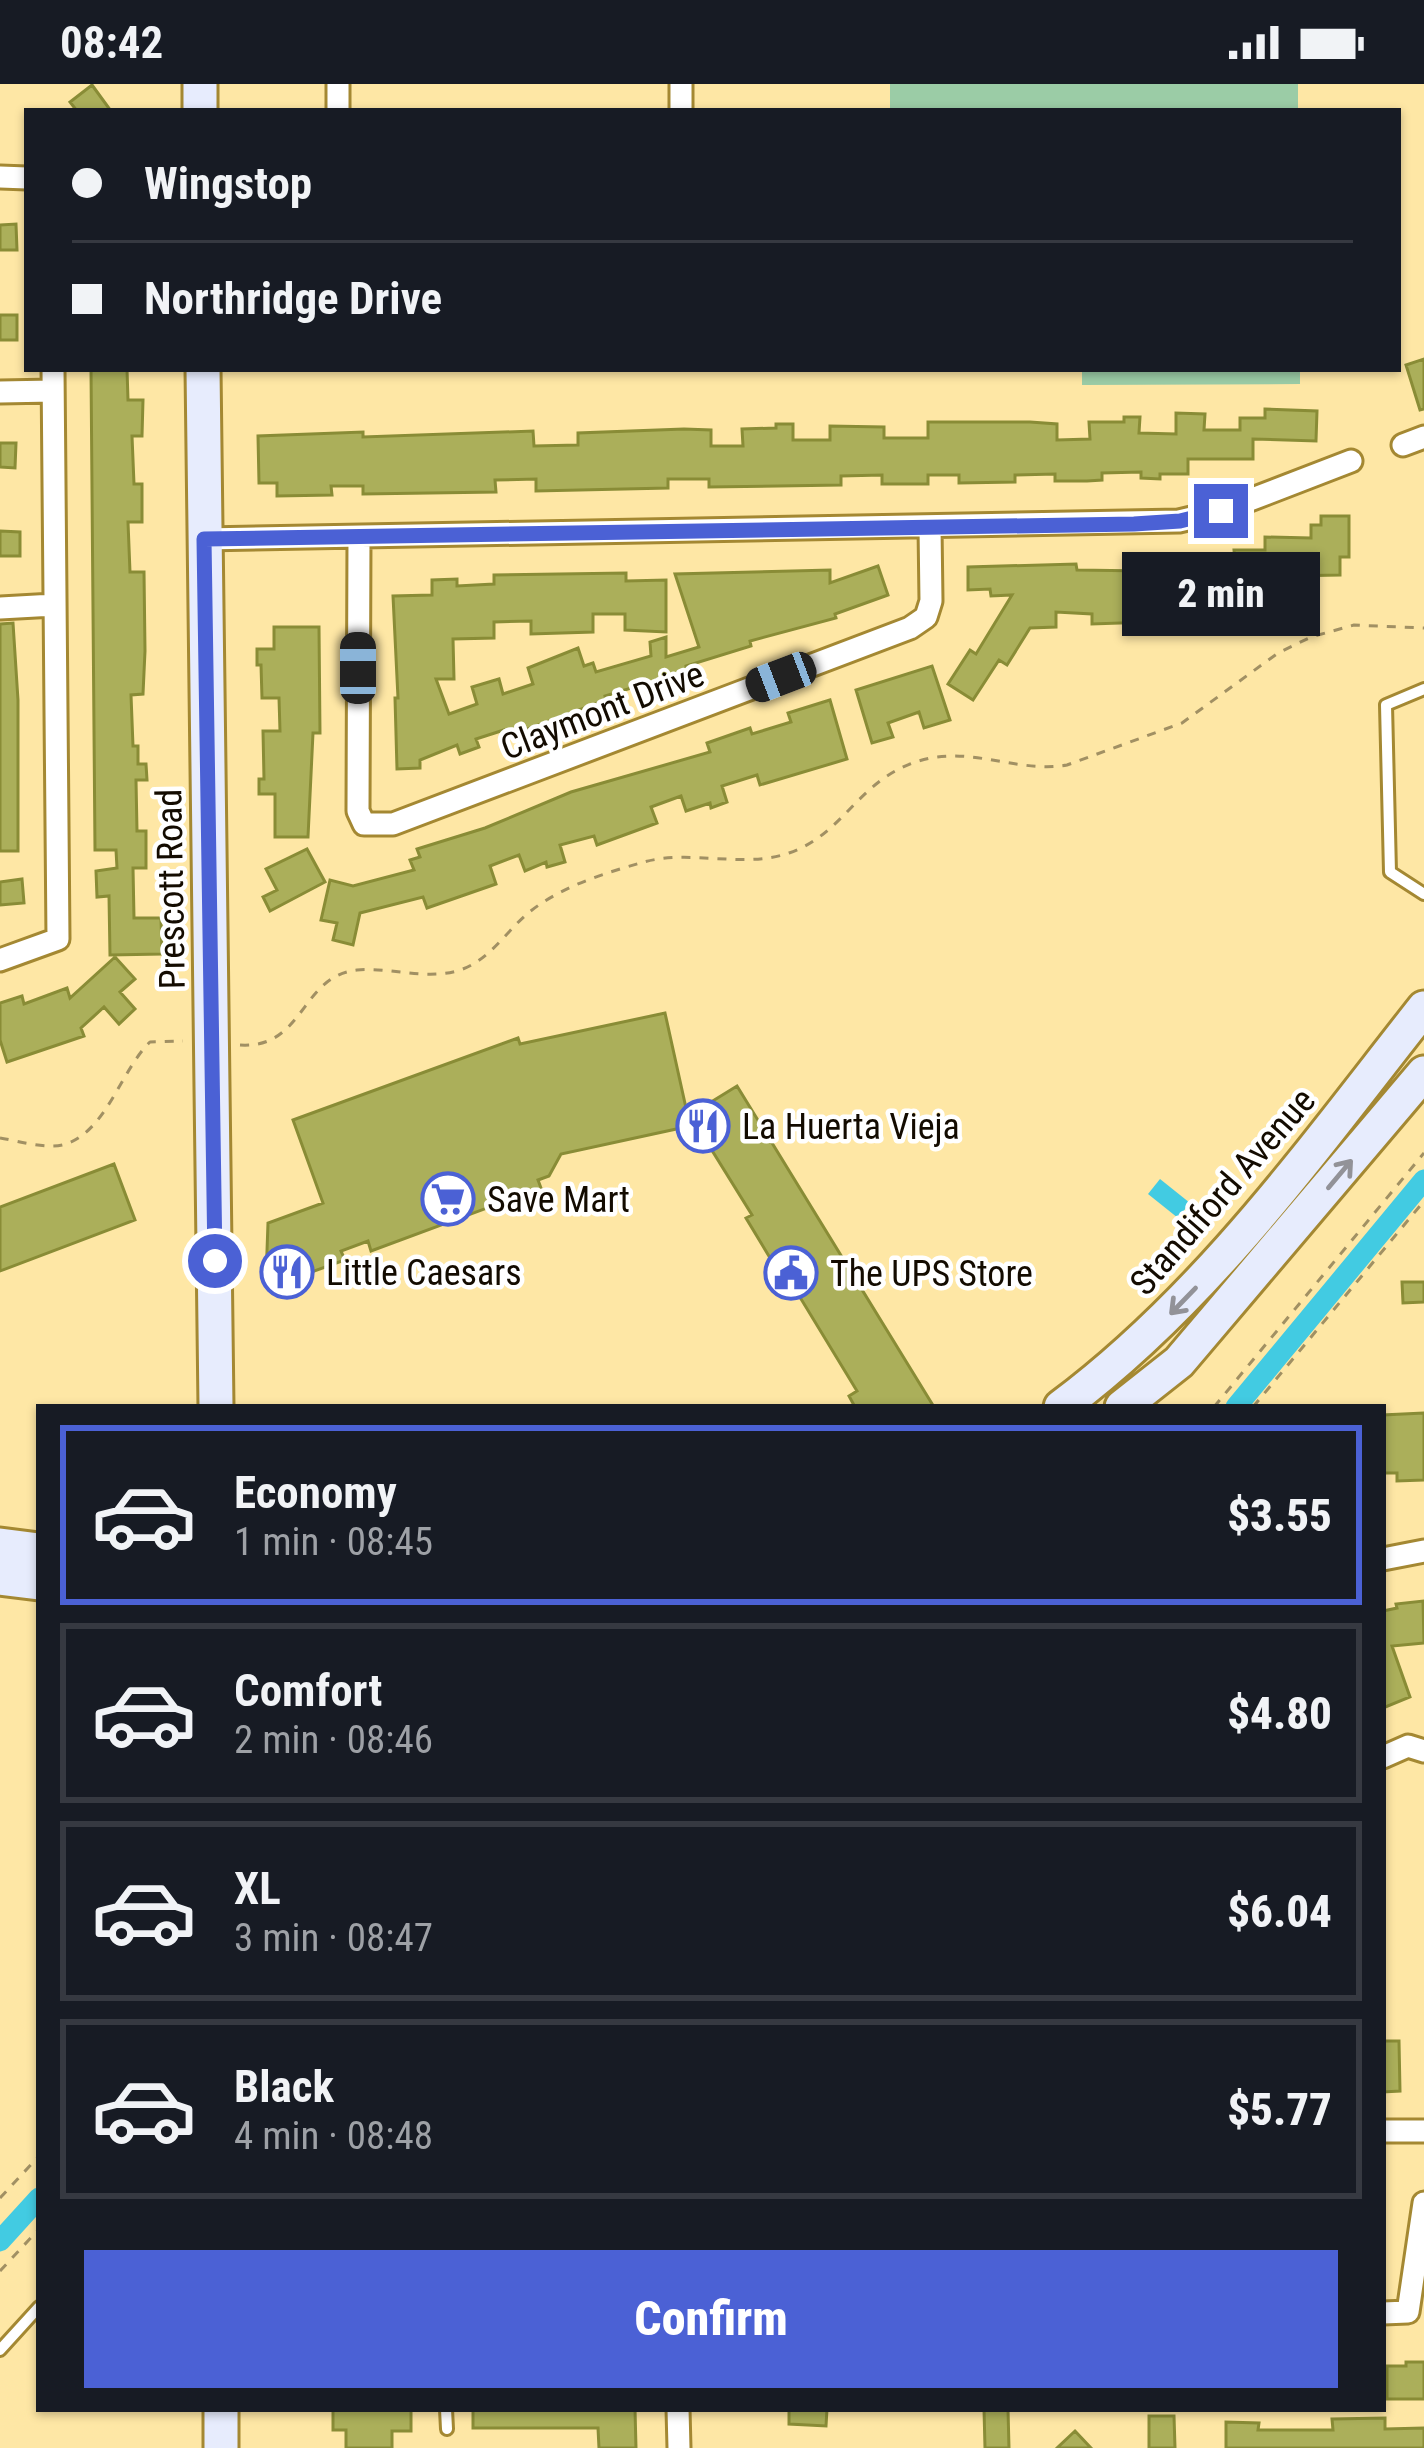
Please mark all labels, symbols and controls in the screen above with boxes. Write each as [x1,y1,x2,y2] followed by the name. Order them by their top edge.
[60,16,163,69] text: 08:42
[144,157,312,210] text: Wingstop
[144,272,442,325] text: Northridge Drive
[1194,484,1248,538] route end
[1122,553,1320,637] callout: 2 min
[1178,571,1264,617] text: 2 min
[340,632,376,704] car
[741,647,821,707] car
[495,653,710,769] street label: Claymont Drive
[148,788,194,990] street label: Prescott Road
[1122,1080,1324,1304] street label: Standiford Avenue
[675,1098,731,1154] restaurant icon: La Huerta Vieja
[742,1106,960,1148] place label: La Huerta Vieja
[1326,1159,1354,1190] one-way arrow
[420,1171,476,1227] supermarket icon: Save Mart
[487,1179,630,1221] place label: Save Mart
[188,1234,242,1288] route start
[259,1244,315,1300] restaurant icon: Little Caesars
[763,1245,819,1301] public building icon: The UPS Store
[326,1252,522,1294] place label: Little Caesars
[830,1253,1033,1295] place label: The UPS Store
[1170,1286,1198,1315] one-way arrow
[90,1461,198,1569] icon: car
[234,1466,397,1519] text: Economy
[1227,1489,1332,1542] text: $3.55
[234,1519,433,1565] text: 1 min · 08:45
[90,1659,198,1767] icon: car
[234,1664,382,1717] text: Comfort
[1227,1687,1332,1740] text: $4.80
[234,1717,433,1763] text: 2 min · 08:46
[90,1857,198,1965] icon: car
[234,1862,281,1915] text: XL
[1227,1885,1332,1938] text: $6.04
[234,1915,433,1961] text: 3 min · 08:47
[90,2055,198,2163] icon: car
[234,2060,334,2113] text: Black
[1227,2083,1332,2136] text: $5.77
[234,2113,433,2159] text: 4 min · 08:48
[84,2250,1338,2388] button: Confirm

